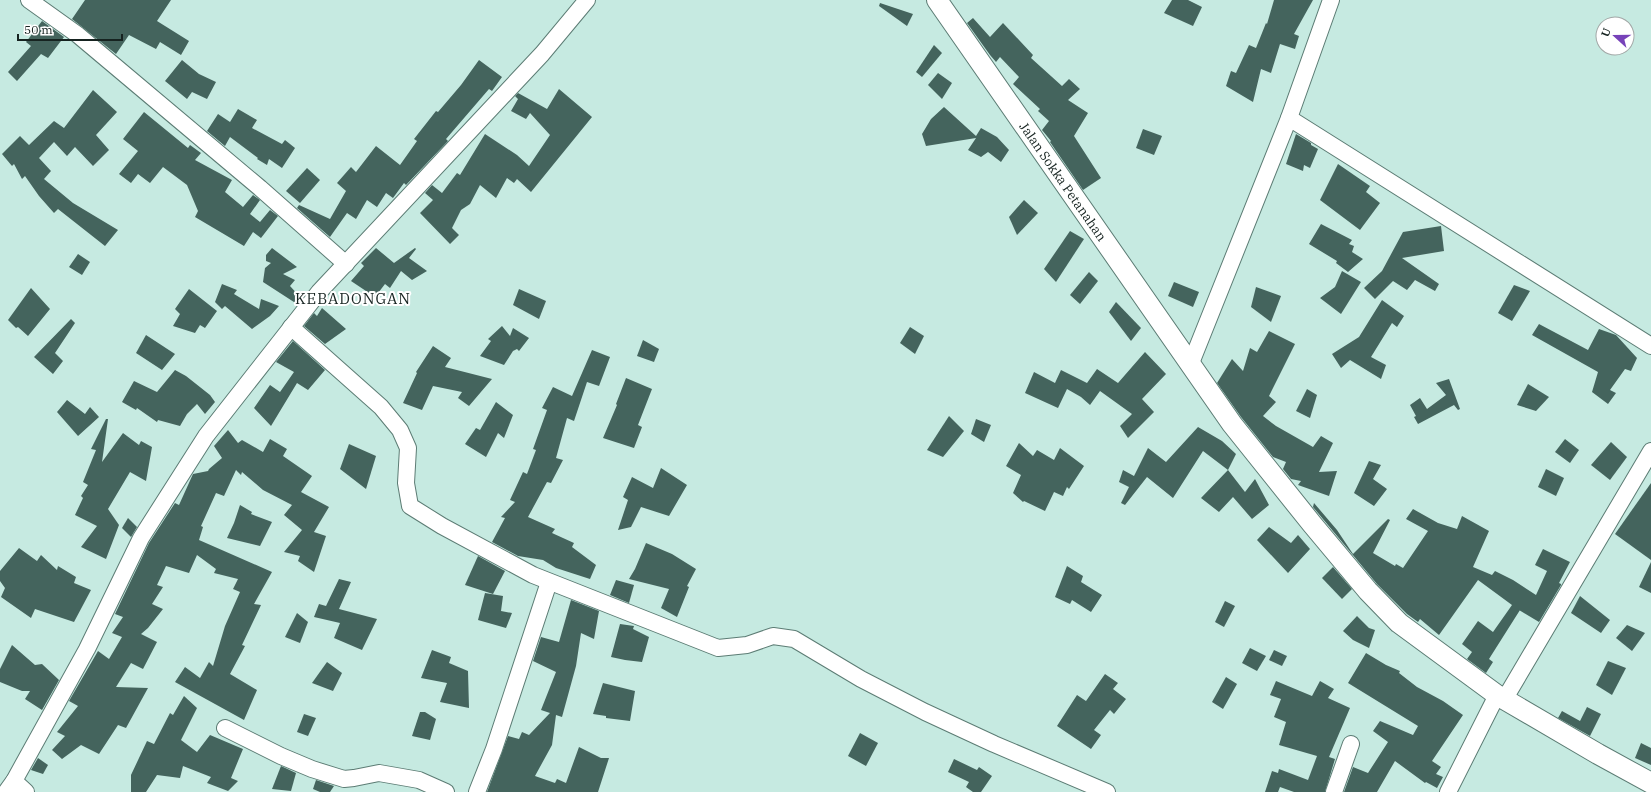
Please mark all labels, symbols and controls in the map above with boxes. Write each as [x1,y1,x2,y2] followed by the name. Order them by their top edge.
[18,16,122,42] scale bar
[1595,16,1635,56] north arrow
[24,22,53,37] text: 50 m
[1598,25,1614,39] text: U
[1016,119,1110,245] street label: Jalan Sokka Petanahan
[295,289,411,308] district label: KEBADONGAN

